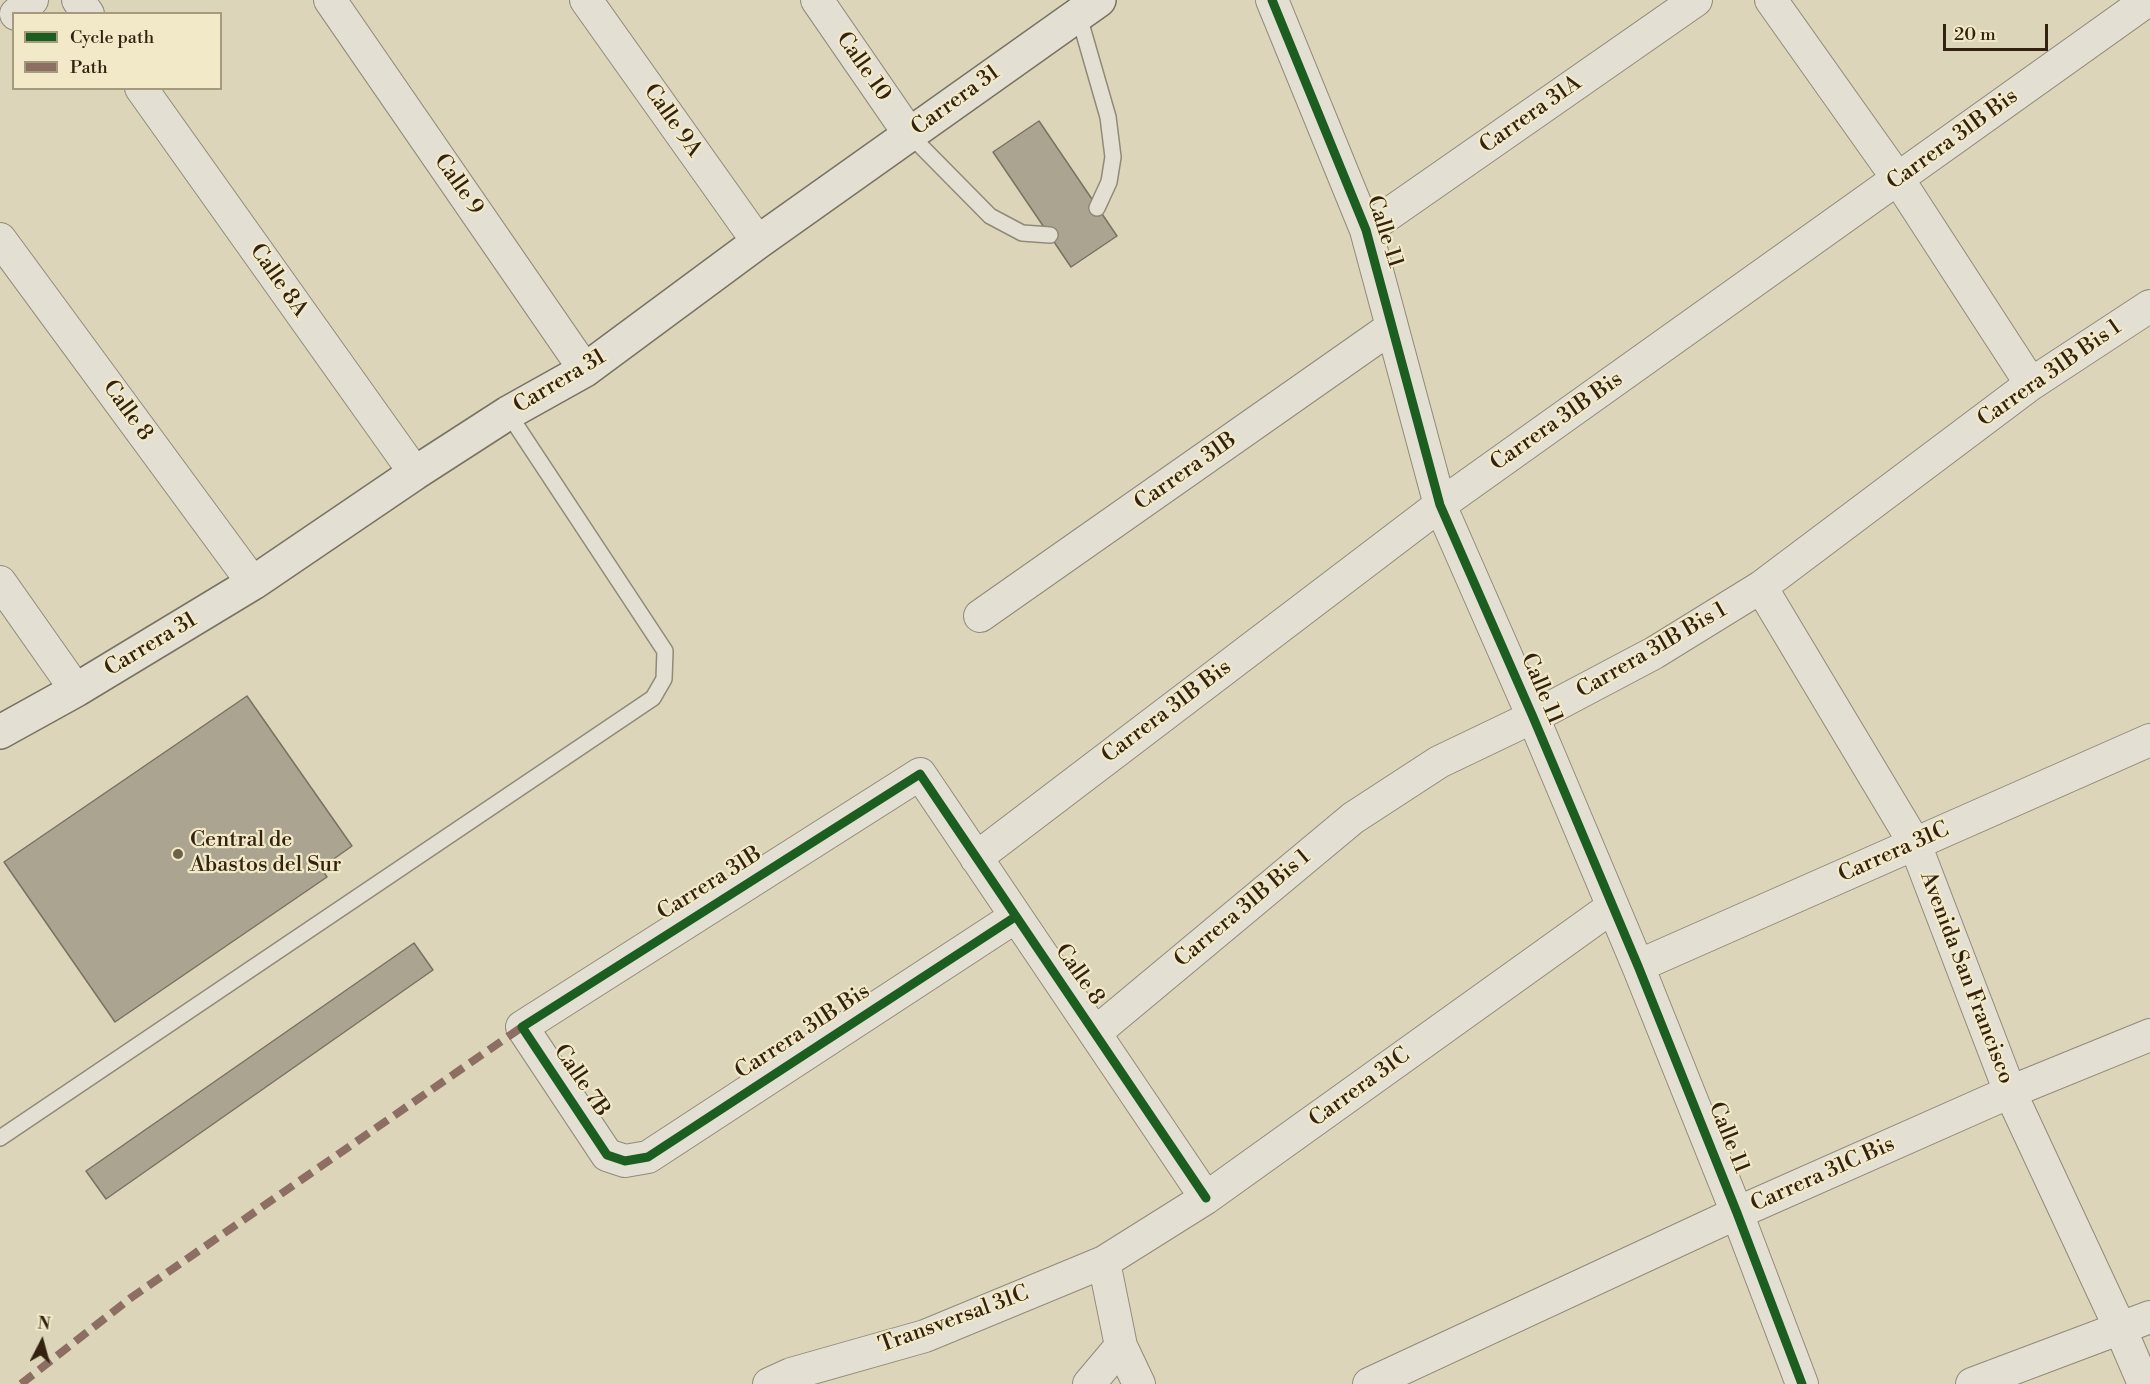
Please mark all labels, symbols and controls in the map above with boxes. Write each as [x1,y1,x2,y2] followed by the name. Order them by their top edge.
[12,12,222,90] legend
[1946,12,2051,50] scale bar
[1954,23,1996,46] text: 20 m
[70,26,154,49] text: Cycle path
[830,27,896,107] street label: Calle 10
[70,56,108,79] text: Path
[907,60,1005,142] street label: Carrera 31
[1475,70,1587,160] street label: Carrera 31A
[637,79,707,163] street label: Calle 9A
[1882,84,2024,196] street label: Carrera 31B Bis
[428,149,488,221] street label: Calle 9
[1360,192,1408,272] street label: Calle 11
[243,239,313,323] street label: Calle 8A
[1973,315,2127,433] street label: Carrera 31B Bis 1
[509,344,611,420] street label: Carrera 31
[1486,367,1628,477] street label: Carrera 31B Bis
[96,376,158,446] street label: Calle 8
[1130,427,1242,517] street label: Carrera 31B
[1572,597,1732,705] street label: Carrera 31B Bis 1
[100,607,202,683] street label: Carrera 31
[1514,650,1568,728] street label: Calle 11
[1097,655,1237,769] street label: Carrera 31B Bis
[1835,817,1953,889] street label: Carrera 31C
[190,828,342,879] place label: Central de Abastos del Sur
[653,841,767,927] street label: Carrera 31B
[1170,845,1316,973] street label: Carrera 31B Bis 1
[171,847,185,861] marker: Central de Abastos del Sur
[1913,868,2019,1088] street label: Avenida San Francisco
[1049,939,1109,1011] street label: Calle 8
[731,979,875,1085] street label: Carrera 31B Bis
[547,1040,615,1122] street label: Calle 7B
[1305,1043,1415,1133] street label: Carrera 31C
[1702,1098,1754,1178] street label: Calle 11
[1747,1131,1899,1219] street label: Carrera 31C Bis
[875,1281,1033,1359] street label: Transversal 31C
[12,1312,72,1372] north arrow
[37,1313,51,1335] text: N

